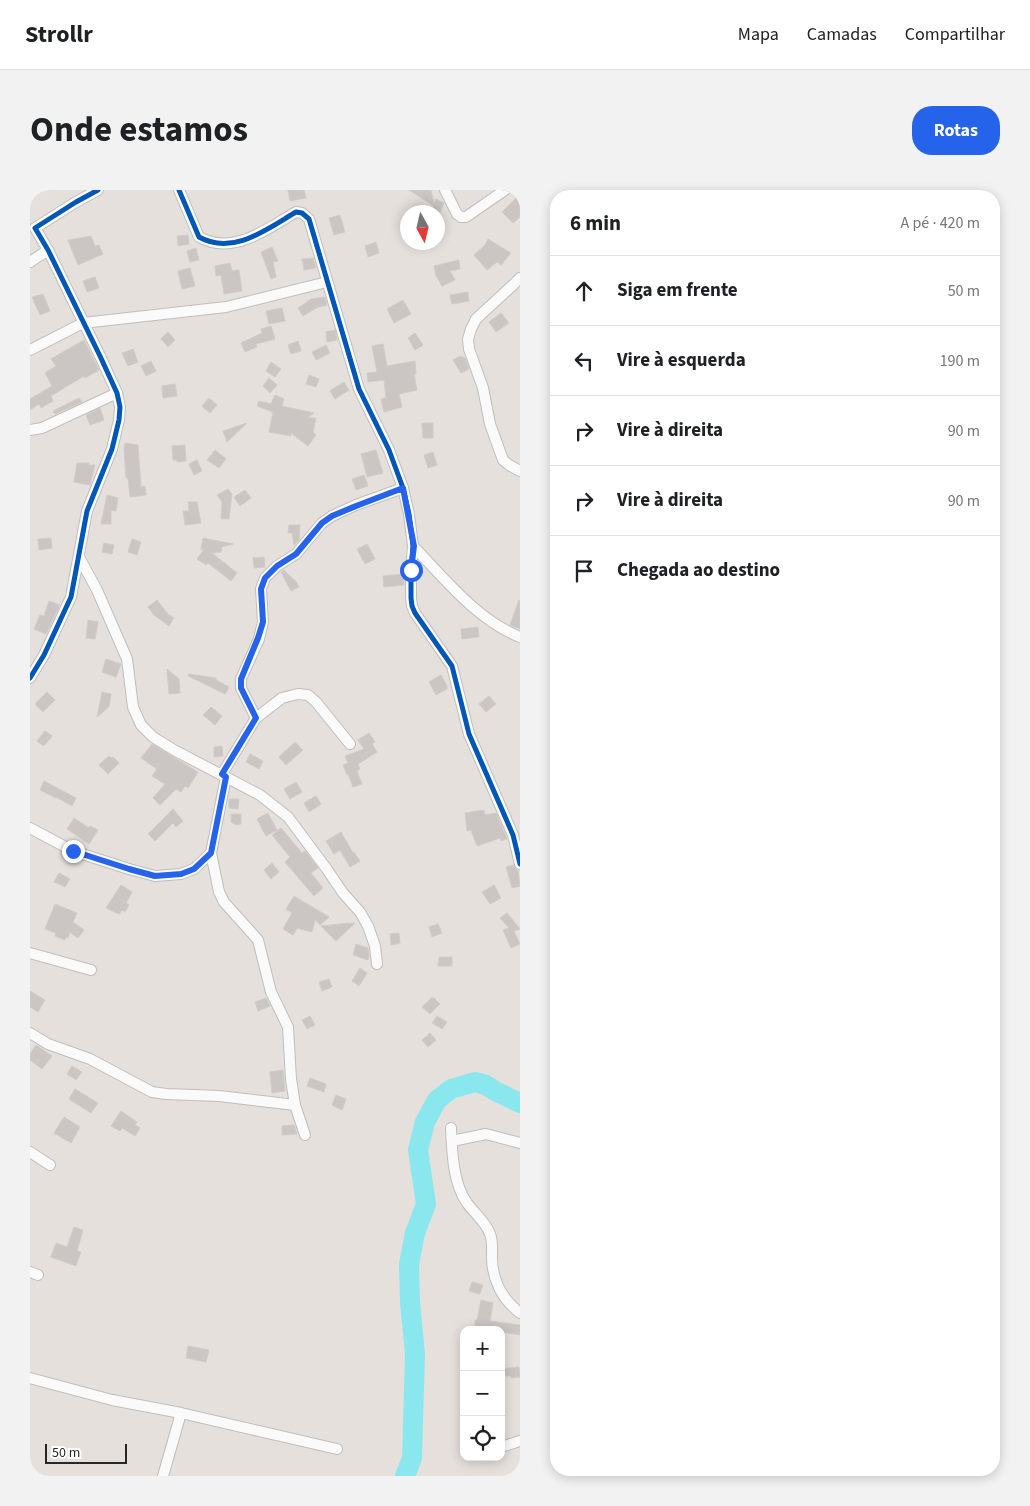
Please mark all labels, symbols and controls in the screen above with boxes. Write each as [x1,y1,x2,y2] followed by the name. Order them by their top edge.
[25,17,93,52] text: Strollr
[738,22,779,47] text: Mapa
[807,22,877,47] text: Camadas
[905,22,1005,47] text: Compartilhar
[30,105,248,155] text: Onde estamos
[912,106,1000,155] button: Rotas
[400,205,445,250] north arrow
[570,208,621,238] text: 6 min
[901,212,980,234] text: A pé · 420 m
[570,277,598,305] icon: ahead
[617,277,738,304] text: Siga em frente
[948,280,980,302] text: 50 m
[570,347,598,375] icon: left
[617,347,746,374] text: Vire à esquerda
[940,350,980,372] text: 190 m
[570,417,598,445] icon: right
[617,417,723,444] text: Vire à direita
[948,420,980,442] text: 90 m
[570,487,598,515] icon: right
[617,487,723,514] text: Vire à direita
[948,490,980,512] text: 90 m
[570,557,598,585] icon: arrive
[617,557,780,584] text: Chegada ao destino
[400,559,423,582] route start
[62,840,85,863] route end
[460,1326,505,1461] map controls
[460,1326,505,1371] button: +
[460,1371,505,1416] button: −
[460,1416,505,1461] button: locate
[45,1441,128,1464] scale bar
[52,1443,80,1463] text: 50 m

